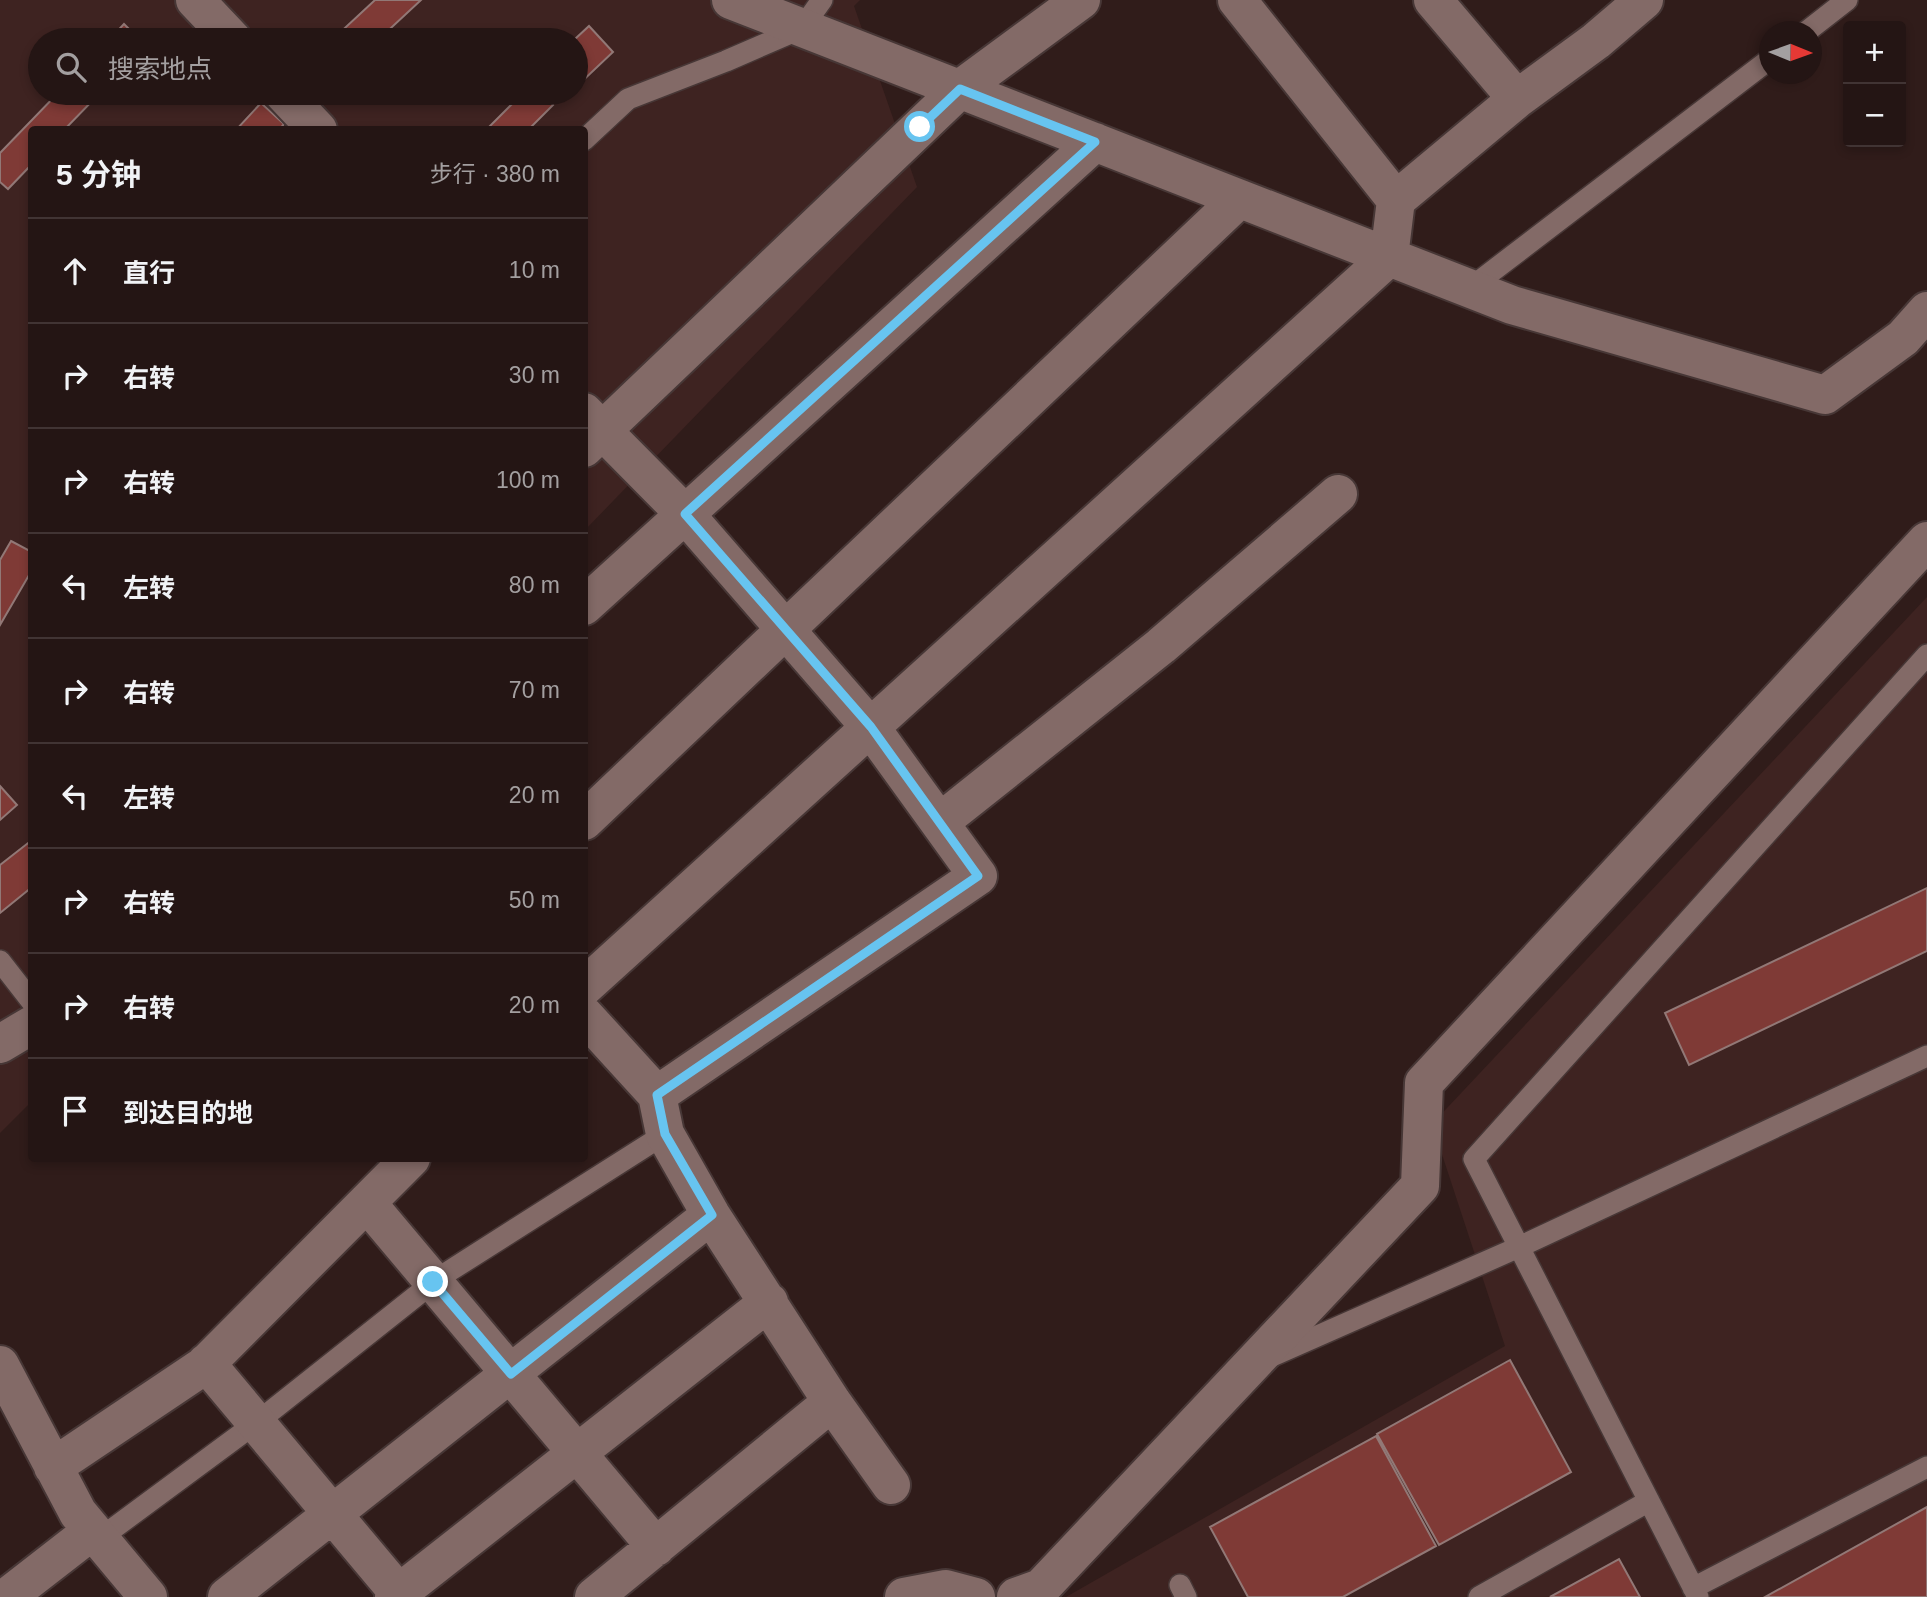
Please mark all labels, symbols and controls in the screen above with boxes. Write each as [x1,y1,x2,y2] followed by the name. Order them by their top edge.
[1759,21,1822,84] north arrow
[1843,21,1906,147] map controls
[1843,21,1906,84] button: +
[28,28,588,105] search box
[52,48,90,86] icon: search
[108,54,212,84] text: 搜索地点
[1843,84,1906,147] button: −
[904,111,935,142] route start
[56,158,141,191] text: 5 分钟
[430,161,560,187] text: 步行 · 380 m
[56,252,94,290] icon: ahead
[509,257,560,283] text: 10 m
[123,258,175,288] text: 直行
[56,357,94,395] icon: right
[509,362,560,388] text: 30 m
[123,363,175,393] text: 右转
[56,462,94,500] icon: right
[496,467,560,493] text: 100 m
[123,468,175,498] text: 右转
[56,567,94,605] icon: left
[509,572,560,598] text: 80 m
[123,573,175,603] text: 左转
[56,672,94,710] icon: right
[509,677,560,703] text: 70 m
[123,678,175,708] text: 右转
[56,777,94,815] icon: left
[509,782,560,808] text: 20 m
[123,783,175,813] text: 左转
[56,882,94,920] icon: right
[509,887,560,913] text: 50 m
[123,888,175,918] text: 右转
[56,987,94,1025] icon: right
[509,992,560,1018] text: 20 m
[123,993,175,1023] text: 右转
[56,1092,94,1130] icon: arrive
[123,1098,253,1128] text: 到达目的地
[417,1266,448,1297] route end

